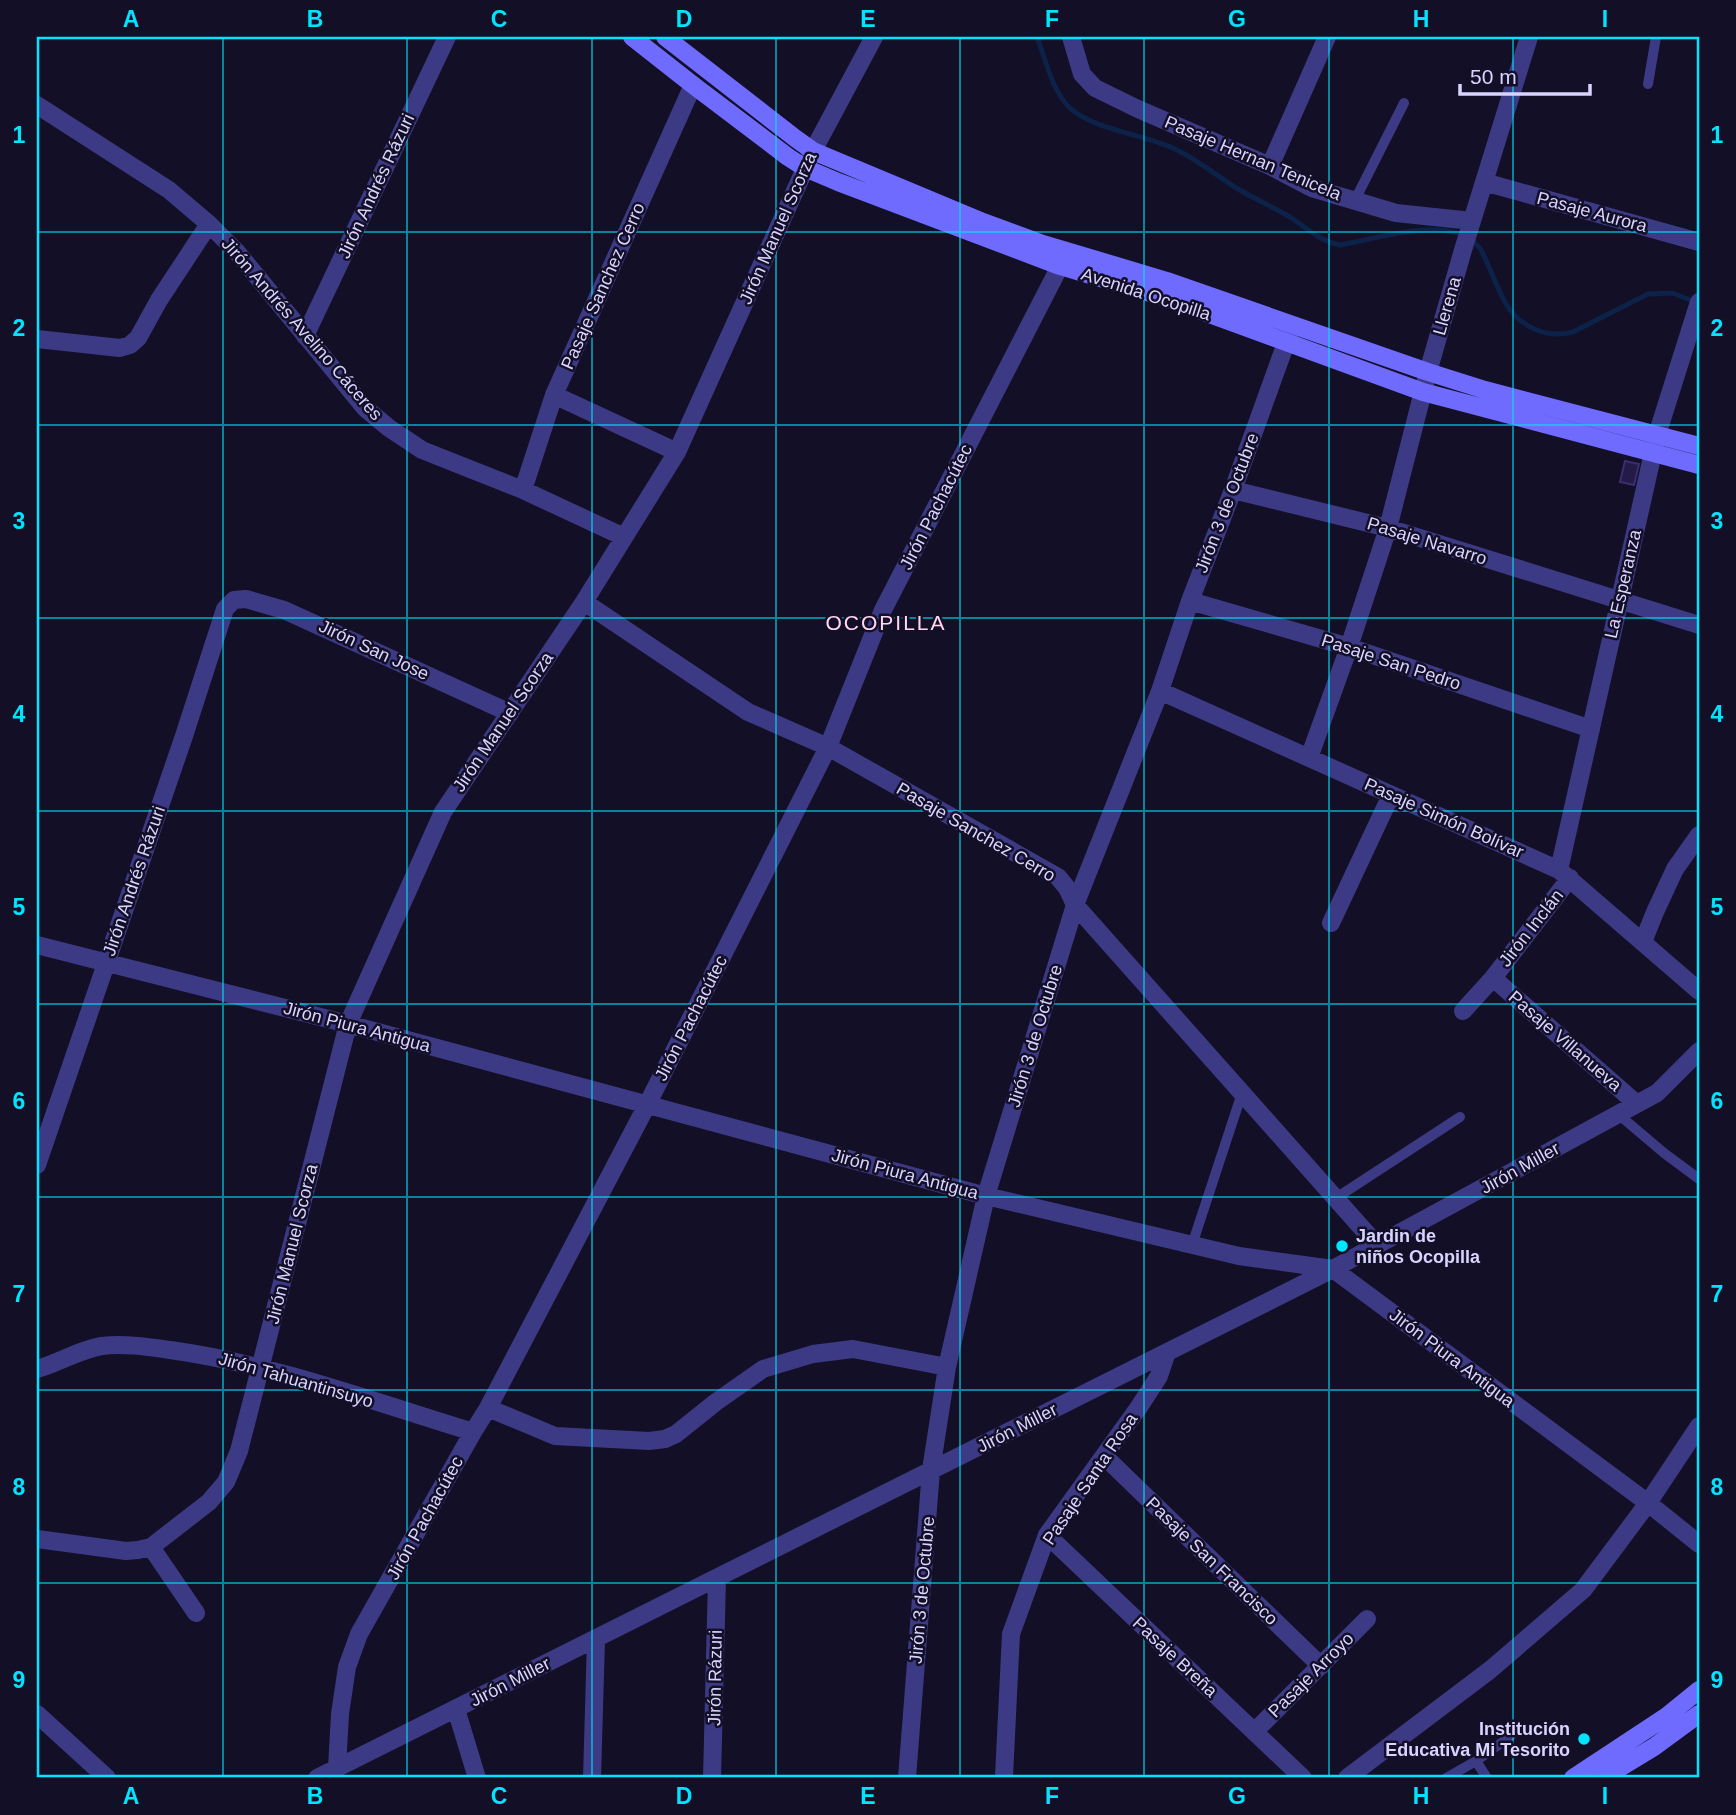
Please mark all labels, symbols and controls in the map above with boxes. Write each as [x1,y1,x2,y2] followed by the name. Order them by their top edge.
[123,6,139,32] text: A
[307,6,323,32] text: B
[491,6,507,32] text: C
[676,6,692,32] text: D
[860,6,876,32] text: E
[1045,6,1059,32] text: F
[1228,6,1246,32] text: G
[1413,6,1429,32] text: H
[1602,6,1608,32] text: I
[1460,52,1589,96] scale bar
[1470,65,1517,88] text: 50 m
[334,111,418,261] street label: Jirón Andrés Rázuri
[1162,112,1345,205] street label: Pasaje Hernan Tenicela
[13,122,26,148] text: 1
[1711,122,1724,148] text: 1
[735,148,821,307] street label: Jirón Manuel Scorza
[1535,188,1650,237] street label: Pasaje Aurora
[557,200,649,372] street label: Pasaje Sanchez Cerro
[217,234,387,424] street label: Jirón Andrés Avelino Cáceres
[1079,264,1214,325] street label: Avenida Ocopilla
[1429,273,1465,338] street label: Llerena
[13,315,25,341] text: 2
[1711,315,1723,341] text: 2
[1191,430,1263,576] street label: Jirón 3 de Octubre
[896,441,976,573] street label: Jirón Pachacútec
[13,508,25,534] text: 3
[1711,508,1723,534] text: 3
[1365,513,1489,569] street label: Pasaje Navarro
[1601,527,1645,640] street label: La Esperanza
[825,611,947,634] district label: OCOPILLA
[316,616,432,684] street label: Jirón San Jose
[1319,630,1463,694] street label: Pasaje San Pedro
[449,648,558,796] street label: Jirón Manuel Scorza
[13,701,26,727] text: 4
[1711,701,1724,727] text: 4
[1361,774,1527,862] street label: Pasaje Simón Bolívar
[893,778,1059,886] street label: Pasaje Sanchez Cerro
[99,803,169,959] street label: Jirón Andrés Rázuri
[1495,886,1567,970] street label: Jirón Inclán
[13,894,26,920] text: 5
[1711,894,1724,920] text: 5
[651,952,731,1084] street label: Jirón Pachacútec
[1004,962,1066,1110] street label: Jirón 3 de Octubre
[1505,987,1626,1096] street label: Pasaje Villanueva
[281,998,434,1056] street label: Jirón Piura Antigua
[13,1088,25,1114] text: 6
[1711,1088,1723,1114] text: 6
[1477,1138,1563,1198] street label: Jirón Miller
[829,1145,982,1203] street label: Jirón Piura Antigua
[262,1161,322,1326] street label: Jirón Manuel Scorza
[1356,1226,1481,1267] place label: Jardin de niños Ocopilla
[1334,1238,1350,1254] marker: Jardin de niños Ocopilla
[13,1281,25,1307] text: 7
[1711,1281,1723,1307] text: 7
[1386,1305,1519,1412] street label: Jirón Piura Antigua
[216,1348,376,1412] street label: Jirón Tahuantinsuyo
[974,1399,1060,1457] street label: Jirón Miller
[1039,1409,1142,1548] street label: Pasaje Santa Rosa
[383,1453,467,1583] street label: Jirón Pachacútec
[13,1474,26,1500] text: 8
[1711,1474,1724,1500] text: 8
[1142,1493,1282,1629] street label: Pasaje San Francisco
[906,1515,938,1665] street label: Jirón 3 de Octubre
[1129,1613,1222,1702] street label: Pasaje Breña
[1264,1628,1358,1722] street label: Pasaje Arroyo
[704,1630,726,1726] street label: Jirón Rázuri
[467,1653,553,1711] street label: Jirón Miller
[13,1667,25,1693] text: 9
[1711,1667,1723,1693] text: 9
[1385,1719,1570,1760] place label: Institución Educativa Mi Tesorito
[1576,1731,1592,1747] marker: Institución Educativa Mi Tesorito
[123,1783,139,1809] text: A
[307,1783,323,1809] text: B
[491,1783,507,1809] text: C
[676,1783,692,1809] text: D
[860,1783,876,1809] text: E
[1045,1783,1059,1809] text: F
[1228,1783,1246,1809] text: G
[1413,1783,1429,1809] text: H
[1602,1783,1608,1809] text: I

